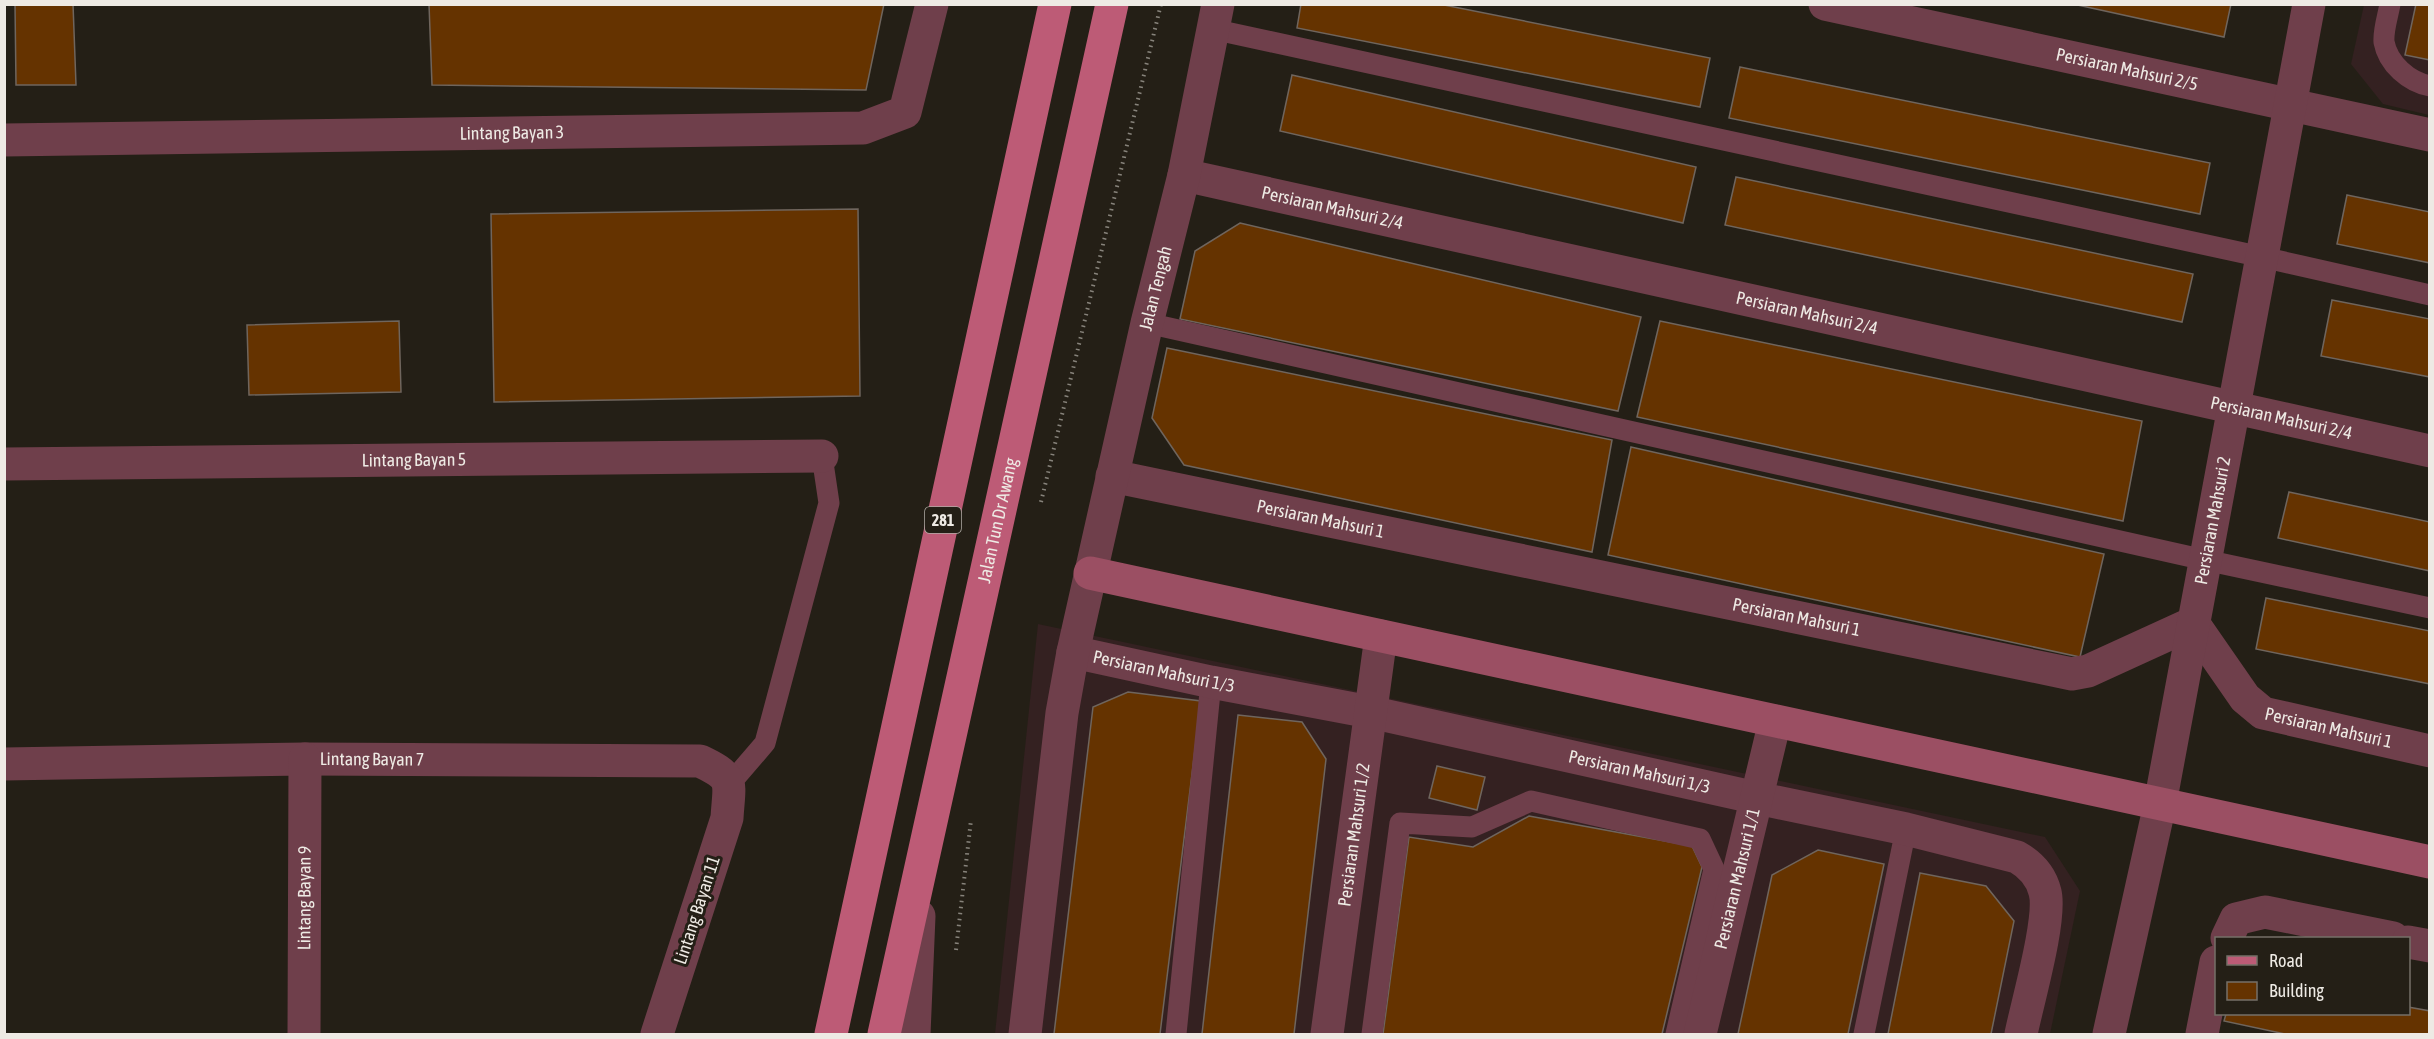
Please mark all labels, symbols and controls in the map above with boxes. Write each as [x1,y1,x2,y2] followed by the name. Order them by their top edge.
[2054,43,2200,94] street label: Persiaran Mahsuri 2/5
[460,121,564,144] street label: Lintang Bayan 3
[1260,181,1405,233] street label: Persiaran Mahsuri 2/4
[1135,244,1176,333] street label: Jalan Tengah
[1734,287,1880,338] street label: Persiaran Mahsuri 2/4
[2209,392,2354,443] street label: Persiaran Mahsuri 2/4
[362,448,466,471] street label: Lintang Bayan 5
[2190,454,2235,586] street label: Persiaran Mahsuri 2
[973,456,1021,585] street label: Jalan Tun Dr Awang
[1255,495,1387,542] street label: Persiaran Mahsuri 1
[925,507,961,533] road number: 281
[1731,593,1863,640] street label: Persiaran Mahsuri 1
[1091,646,1237,696] street label: Persiaran Mahsuri 1/3
[2263,703,2395,752] street label: Persiaran Mahsuri 1
[1567,745,1712,797] street label: Persiaran Mahsuri 1/3
[320,748,424,770] street label: Lintang Bayan 7
[1333,762,1374,908] street label: Persiaran Mahsuri 1/2
[1710,805,1764,951] street label: Persiaran Mahsuri 1/1
[293,846,315,950] street label: Lintang Bayan 9
[669,853,724,967] street label: Lintang Bayan 11
[2215,937,2410,1015] legend
[2269,950,2303,971] text: Road
[2269,980,2324,1001] text: Building

